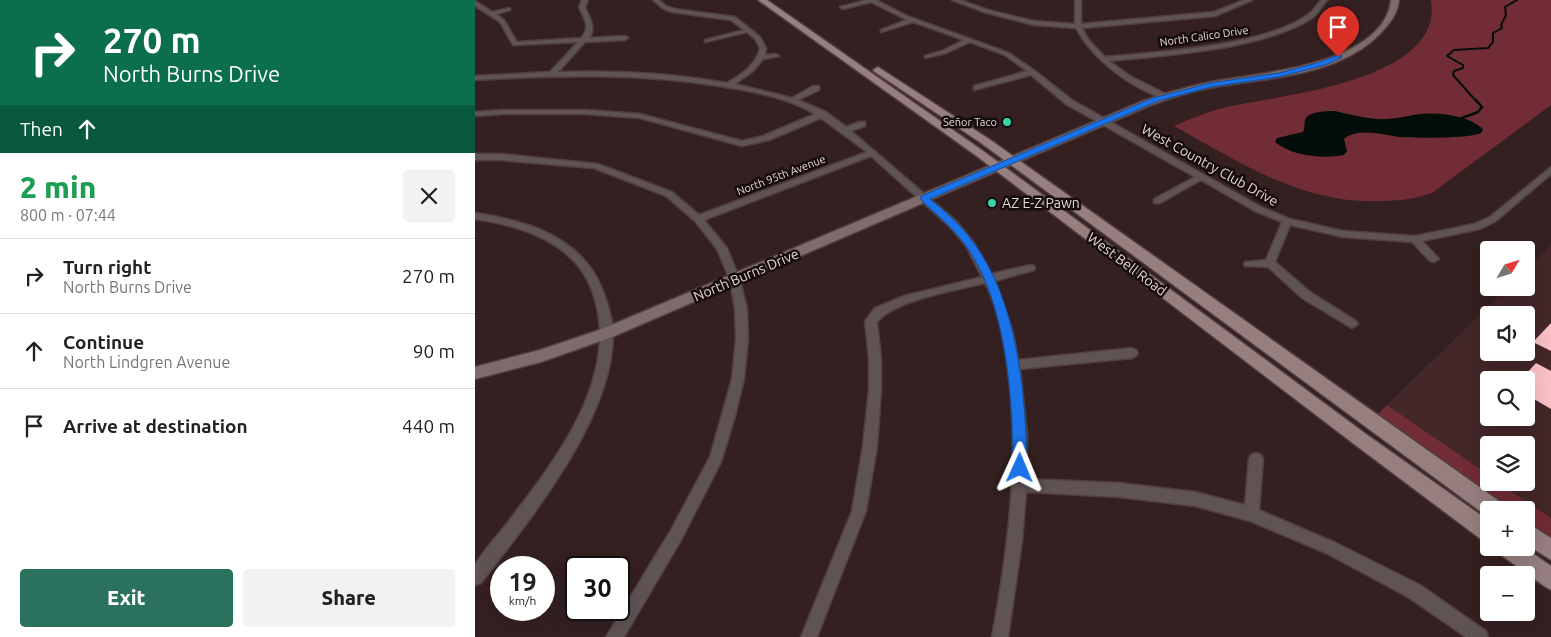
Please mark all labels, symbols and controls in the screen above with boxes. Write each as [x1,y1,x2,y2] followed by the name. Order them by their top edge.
[1317,6,1359,57] pin
[1324,13,1352,41] icon: arrive
[20,20,85,85] icon: right
[103,20,201,60] text: 270 m
[1159,24,1249,48] street label: North Calico Drive
[103,61,280,86] text: North Burns Drive
[73,115,101,143] icon: ahead
[943,116,997,128] place label: Señor Taco
[1001,116,1013,128] marker: Señor Taco
[20,118,63,140] text: Then
[1139,121,1281,209] street label: West Country Club Drive
[735,153,827,197] street label: North 95th Avenue
[20,170,96,204] text: 2 min
[403,170,455,222] button: close
[1002,195,1080,211] place label: AZ E-Z Pawn
[986,197,998,209] marker: AZ E-Z Pawn
[20,206,116,224] text: 800 m · 07:44
[1084,229,1170,299] street label: West Bell Road
[1480,241,1535,296] north arrow
[1480,241,1535,621] map controls
[691,246,801,304] street label: North Burns Drive
[63,256,151,278] text: Turn right
[20,262,48,290] icon: right
[402,265,455,287] text: 270 m
[63,278,192,296] text: North Burns Drive
[1480,306,1535,361] button: sound
[63,331,144,353] text: Continue
[20,337,48,365] icon: ahead
[413,340,455,362] text: 90 m
[63,353,230,371] text: North Lindgren Avenue
[1480,371,1535,426] button: search
[20,412,48,440] icon: arrive
[63,415,248,437] text: Arrive at destination
[402,415,455,437] text: 440 m
[1480,436,1535,491] button: layers
[993,441,1045,493] position arrow
[1480,501,1535,556] button: +
[565,556,630,621] speed limit sign: 30
[1480,566,1535,621] button: −
[508,568,537,596] text: 19
[20,569,233,627] button: Exit
[243,569,455,627] button: Share
[509,594,536,607] text: km/h

